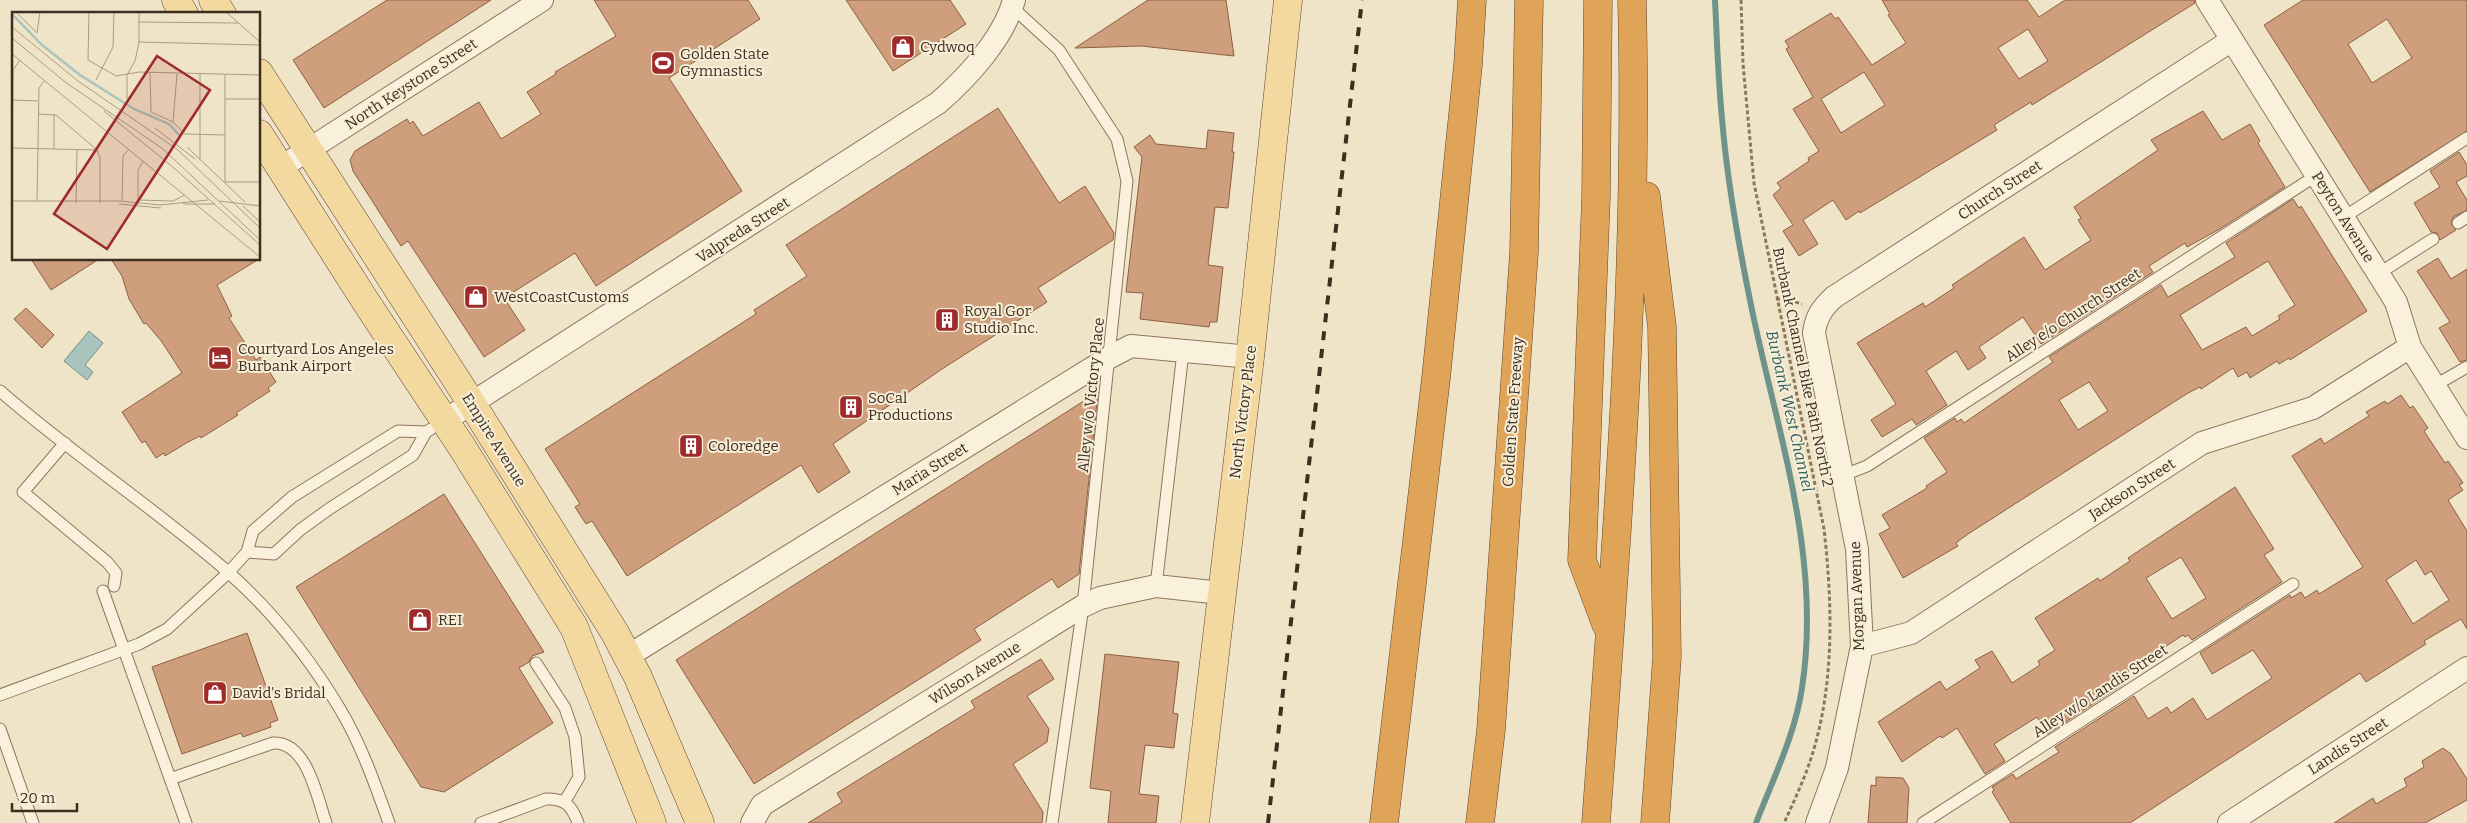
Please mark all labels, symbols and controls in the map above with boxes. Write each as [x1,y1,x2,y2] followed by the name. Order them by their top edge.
[12,12,260,260] inset map
[342,34,481,133] street label: North Keystone Street
[890,34,916,60] shop icon: Cydwoq
[920,38,975,56] place label: Cydwoq
[680,45,769,80] place label: Golden State Gymnastics
[650,50,676,76] sports icon: Golden State Gymnastics
[1955,156,2046,224] street label: Church Street
[2308,168,2378,266] street label: Peyton Avenue
[693,193,793,267] street label: Valpreda Street
[1769,246,1837,488] street label: Burbank Channel Bike Path North 2
[2002,264,2145,366] street label: Alley e/o Church Street
[463,284,489,310] shop icon: WestCoastCustoms
[494,288,629,306] place label: WestCoastCustoms
[964,302,1038,337] place label: Royal Gor Studio Inc.
[934,307,960,333] building icon: Royal Gor Studio Inc.
[1074,317,1108,473] street label: Alley w/o Victory Place
[1762,328,1818,494] water label: Burbank West Channel
[1499,336,1527,488] street label: Golden State Freeway
[238,340,394,375] place label: Courtyard Los Angeles Burbank Airport
[1226,344,1260,480] street label: North Victory Place
[207,345,233,371] hotel icon: Courtyard Los Angeles Burbank Airport
[868,389,953,424] place label: SoCal Productions
[458,390,530,490] street label: Empire Avenue
[838,394,864,420] building icon: SoCal Productions
[678,433,704,459] building icon: Coloredge
[708,437,779,455] place label: Coloredge
[889,438,972,499] street label: Maria Street
[2085,454,2179,524] street label: Jackson Street
[1846,541,1868,651] street label: Morgan Avenue
[407,607,433,633] shop icon: REI
[438,611,462,629] place label: REI
[926,638,1024,708] street label: Wilson Avenue
[2029,640,2171,741] street label: Alley w/o Landis Street
[202,680,228,706] shop icon: David's Bridal
[232,684,326,702] place label: David's Bridal
[2305,713,2392,779] street label: Landis Street
[12,780,78,812] scale bar
[20,789,56,807] text: 20 m

